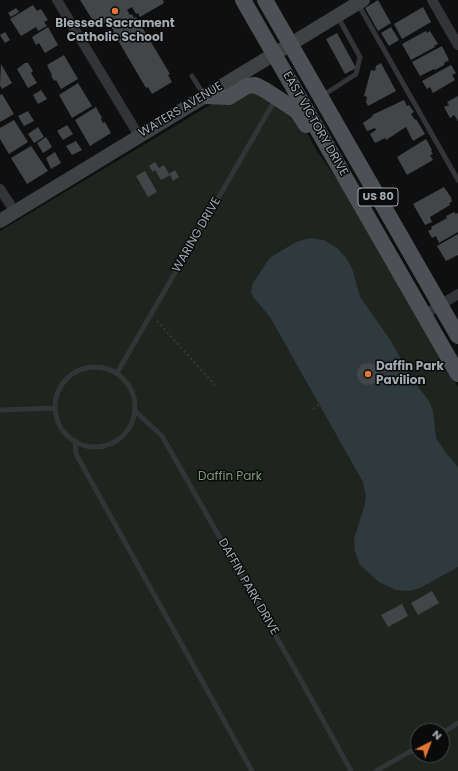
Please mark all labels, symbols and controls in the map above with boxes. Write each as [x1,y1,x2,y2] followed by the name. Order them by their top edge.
[110,6,120,16] marker: Blessed Sacrament Catholic School
[55,17,175,45] place label: Blessed Sacrament Catholic School
[279,69,351,179] street label: EAST VICTORY DRIVE
[137,79,225,141] street label: WATERS AVENUE
[358,188,398,206] road number: US 80
[170,195,224,275] street label: WARING DRIVE
[376,360,444,388] place label: Daffin Park Pavilion
[363,369,373,379] marker: Daffin Park Pavilion
[198,470,262,484] park label: Daffin Park
[215,536,281,638] street label: DAFFIN PARK DRIVE
[410,723,450,763] north arrow
[429,726,446,744] text: N

